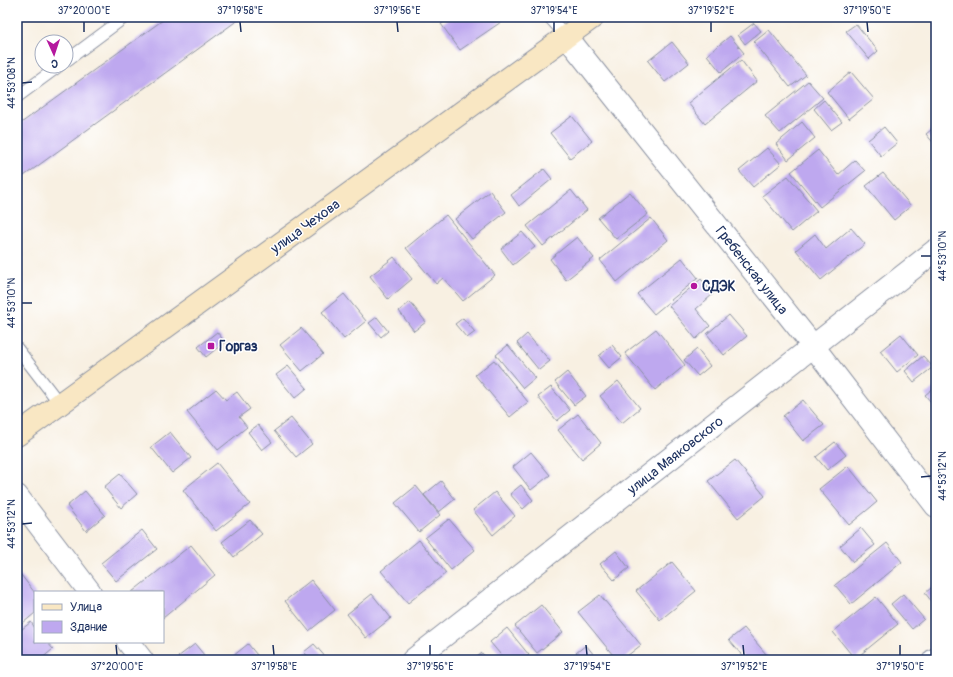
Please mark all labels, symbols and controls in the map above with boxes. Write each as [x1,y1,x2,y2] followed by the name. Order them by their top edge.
[58,5,110,17] text: 37°20'00"E
[217,5,263,17] text: 37°19'58"E
[374,5,420,17] text: 37°19'56"E
[531,5,577,17] text: 37°19'54"E
[688,5,734,17] text: 37°19'52"E
[843,5,891,17] text: 37°19'50"E
[34,34,74,74] north arrow
[6,57,18,109] text: 44°53'08"N
[51,57,58,70] text: С
[267,196,343,258] street label: улица Чехова
[712,223,791,318] street label: Гребенская улица
[937,231,949,281] text: 44°53'10"N
[6,278,18,328] text: 44°53'10"N
[702,278,736,295] place label: СДЭК
[689,281,699,291] marker: СДЭК
[219,338,258,355] place label: Горгаз
[206,341,216,351] marker: Горгаз
[623,412,727,499] street label: улица Маяковского
[937,451,949,501] text: 44°53'12"N
[6,499,18,549] text: 44°53'12"N
[34,591,164,643] legend
[70,600,102,615] text: Улица
[70,620,107,635] text: Здание
[91,661,143,673] text: 37°20'00"E
[251,661,297,673] text: 37°19'58"E
[407,661,453,673] text: 37°19'56"E
[564,661,610,673] text: 37°19'54"E
[721,661,767,673] text: 37°19'52"E
[876,661,924,673] text: 37°19'50"E

